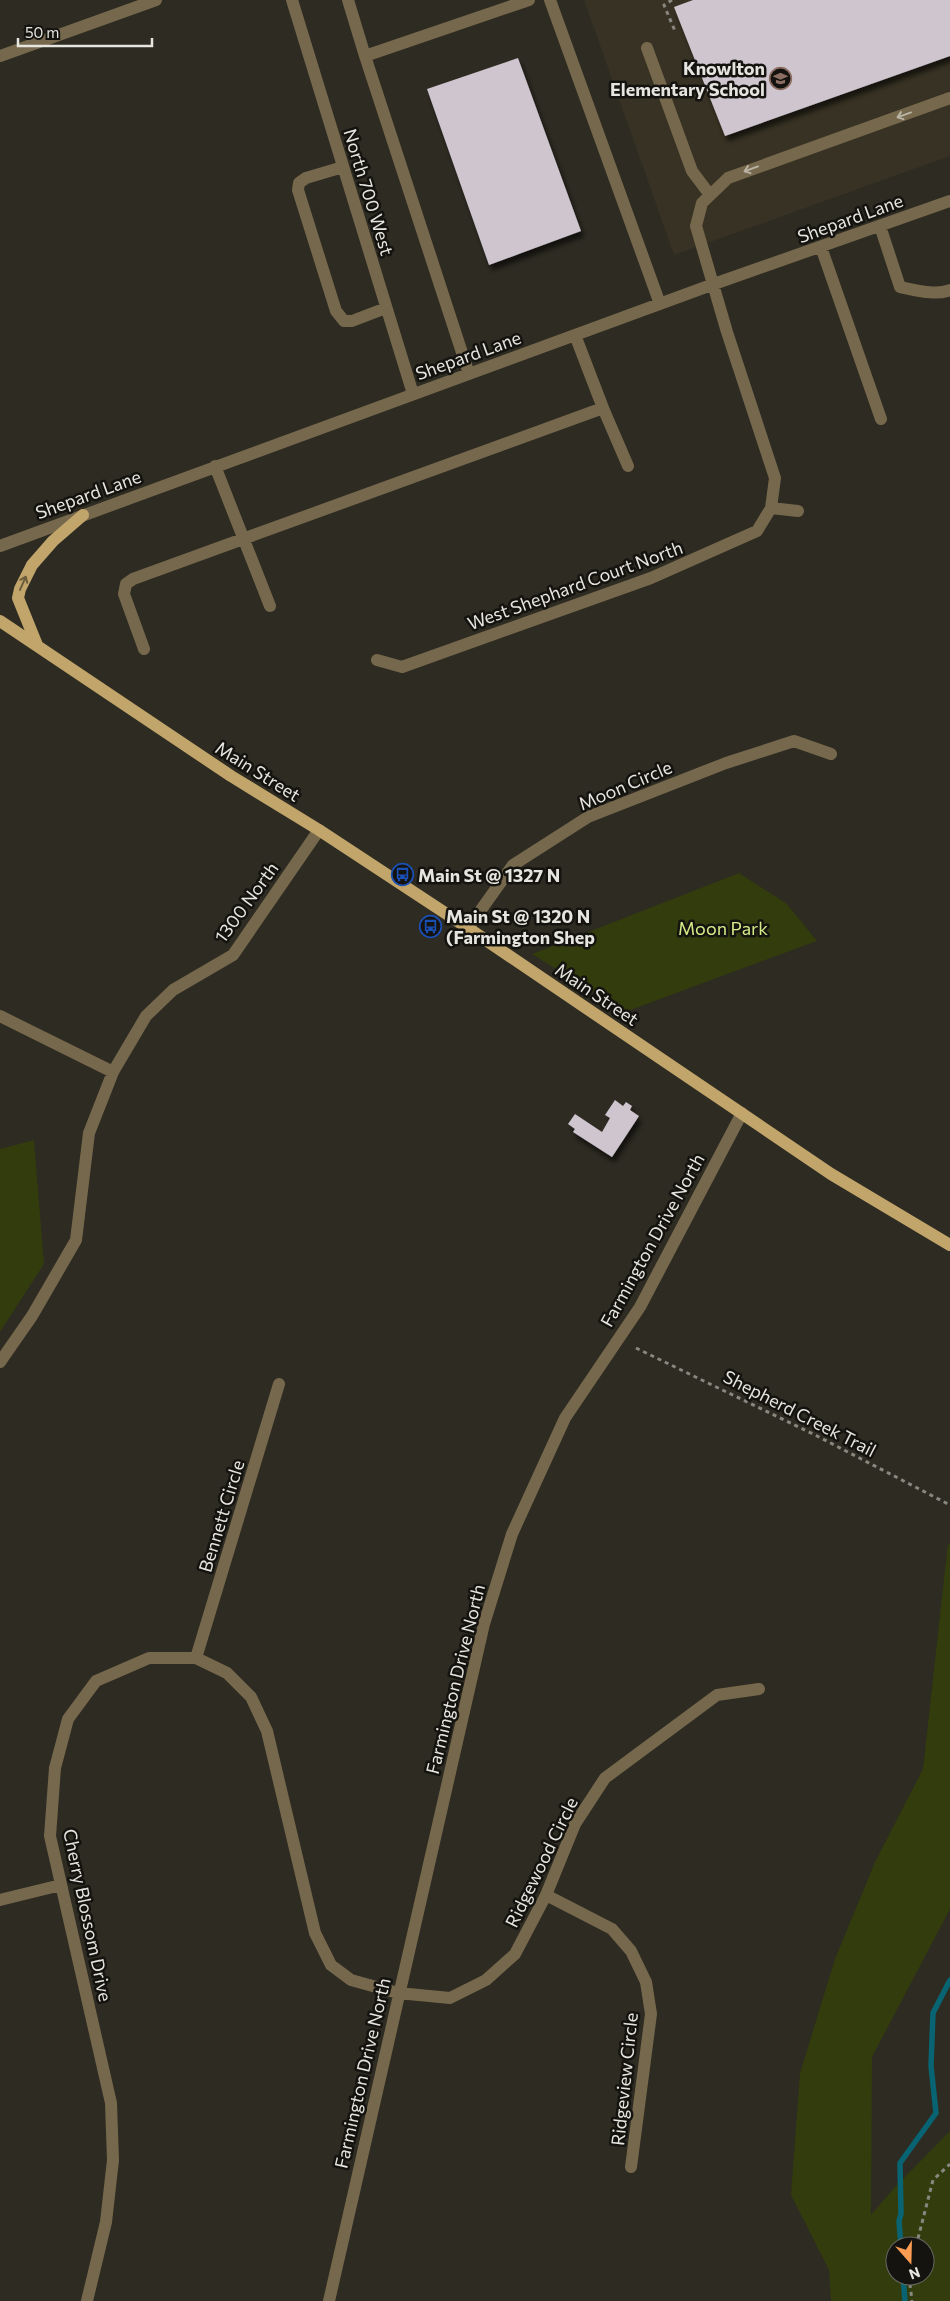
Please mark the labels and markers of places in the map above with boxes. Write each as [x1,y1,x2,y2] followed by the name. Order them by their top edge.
[610,57,765,100] place label: Knowlton Elementary School
[769,66,793,90] school or university icon: Knowlton Elementary School
[390,863,414,887] bus stop icon: Main St @ 1327 N
[418,864,560,886] place label: Main St @ 1327 N
[446,905,595,948] place label: Main St @ 1320 N (Farmington Shep
[418,914,442,938] bus stop icon: Main St @ 1320 N (Farmington Shep

